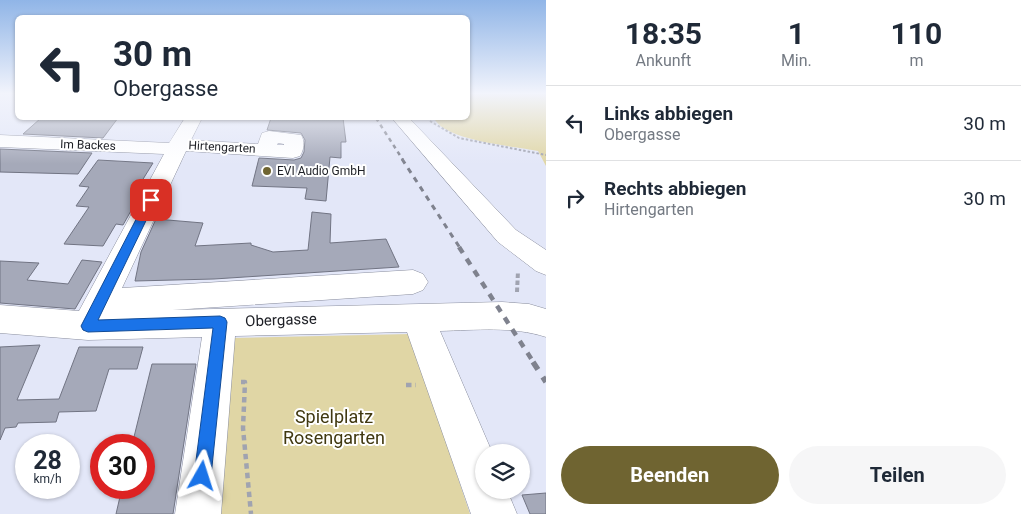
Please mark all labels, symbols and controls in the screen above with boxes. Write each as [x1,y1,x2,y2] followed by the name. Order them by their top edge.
[625,16,702,51] text: 18:35
[788,16,805,51] text: 1
[891,16,942,51] text: 110
[113,34,192,75] text: 30 m
[30,35,95,100] icon: left
[636,51,691,70] text: Ankunft
[781,51,812,70] text: Min.
[909,51,923,70] text: m
[113,76,218,101] text: Obergasse
[604,102,733,125] text: Links abbiegen
[561,109,589,137] icon: left
[963,112,1006,135] text: 30 m
[604,125,680,144] text: Obergasse
[60,137,116,153] street label: Im Backes
[188,138,256,156] street label: Hirtengarten
[277,164,366,178] place label: EVI Audio GmbH
[261,165,273,177] marker: EVI Audio GmbH
[604,177,746,200] text: Rechts abbiegen
[130,179,172,221] pin
[561,184,589,212] icon: right
[137,186,165,214] icon: arrive
[963,187,1006,210] text: 30 m
[604,200,694,219] text: Hirtengarten
[245,310,317,330] street label: Obergasse
[283,406,385,448] park label: Spielplatz Rosengarten
[90,434,155,499] speed limit sign: 30
[475,444,530,499] map controls
[475,444,530,499] button: layers
[33,446,62,475] text: 28
[561,446,779,504] button: Beenden
[789,446,1006,504] button: Teilen
[175,449,227,501] position arrow
[33,472,62,486] text: km/h

